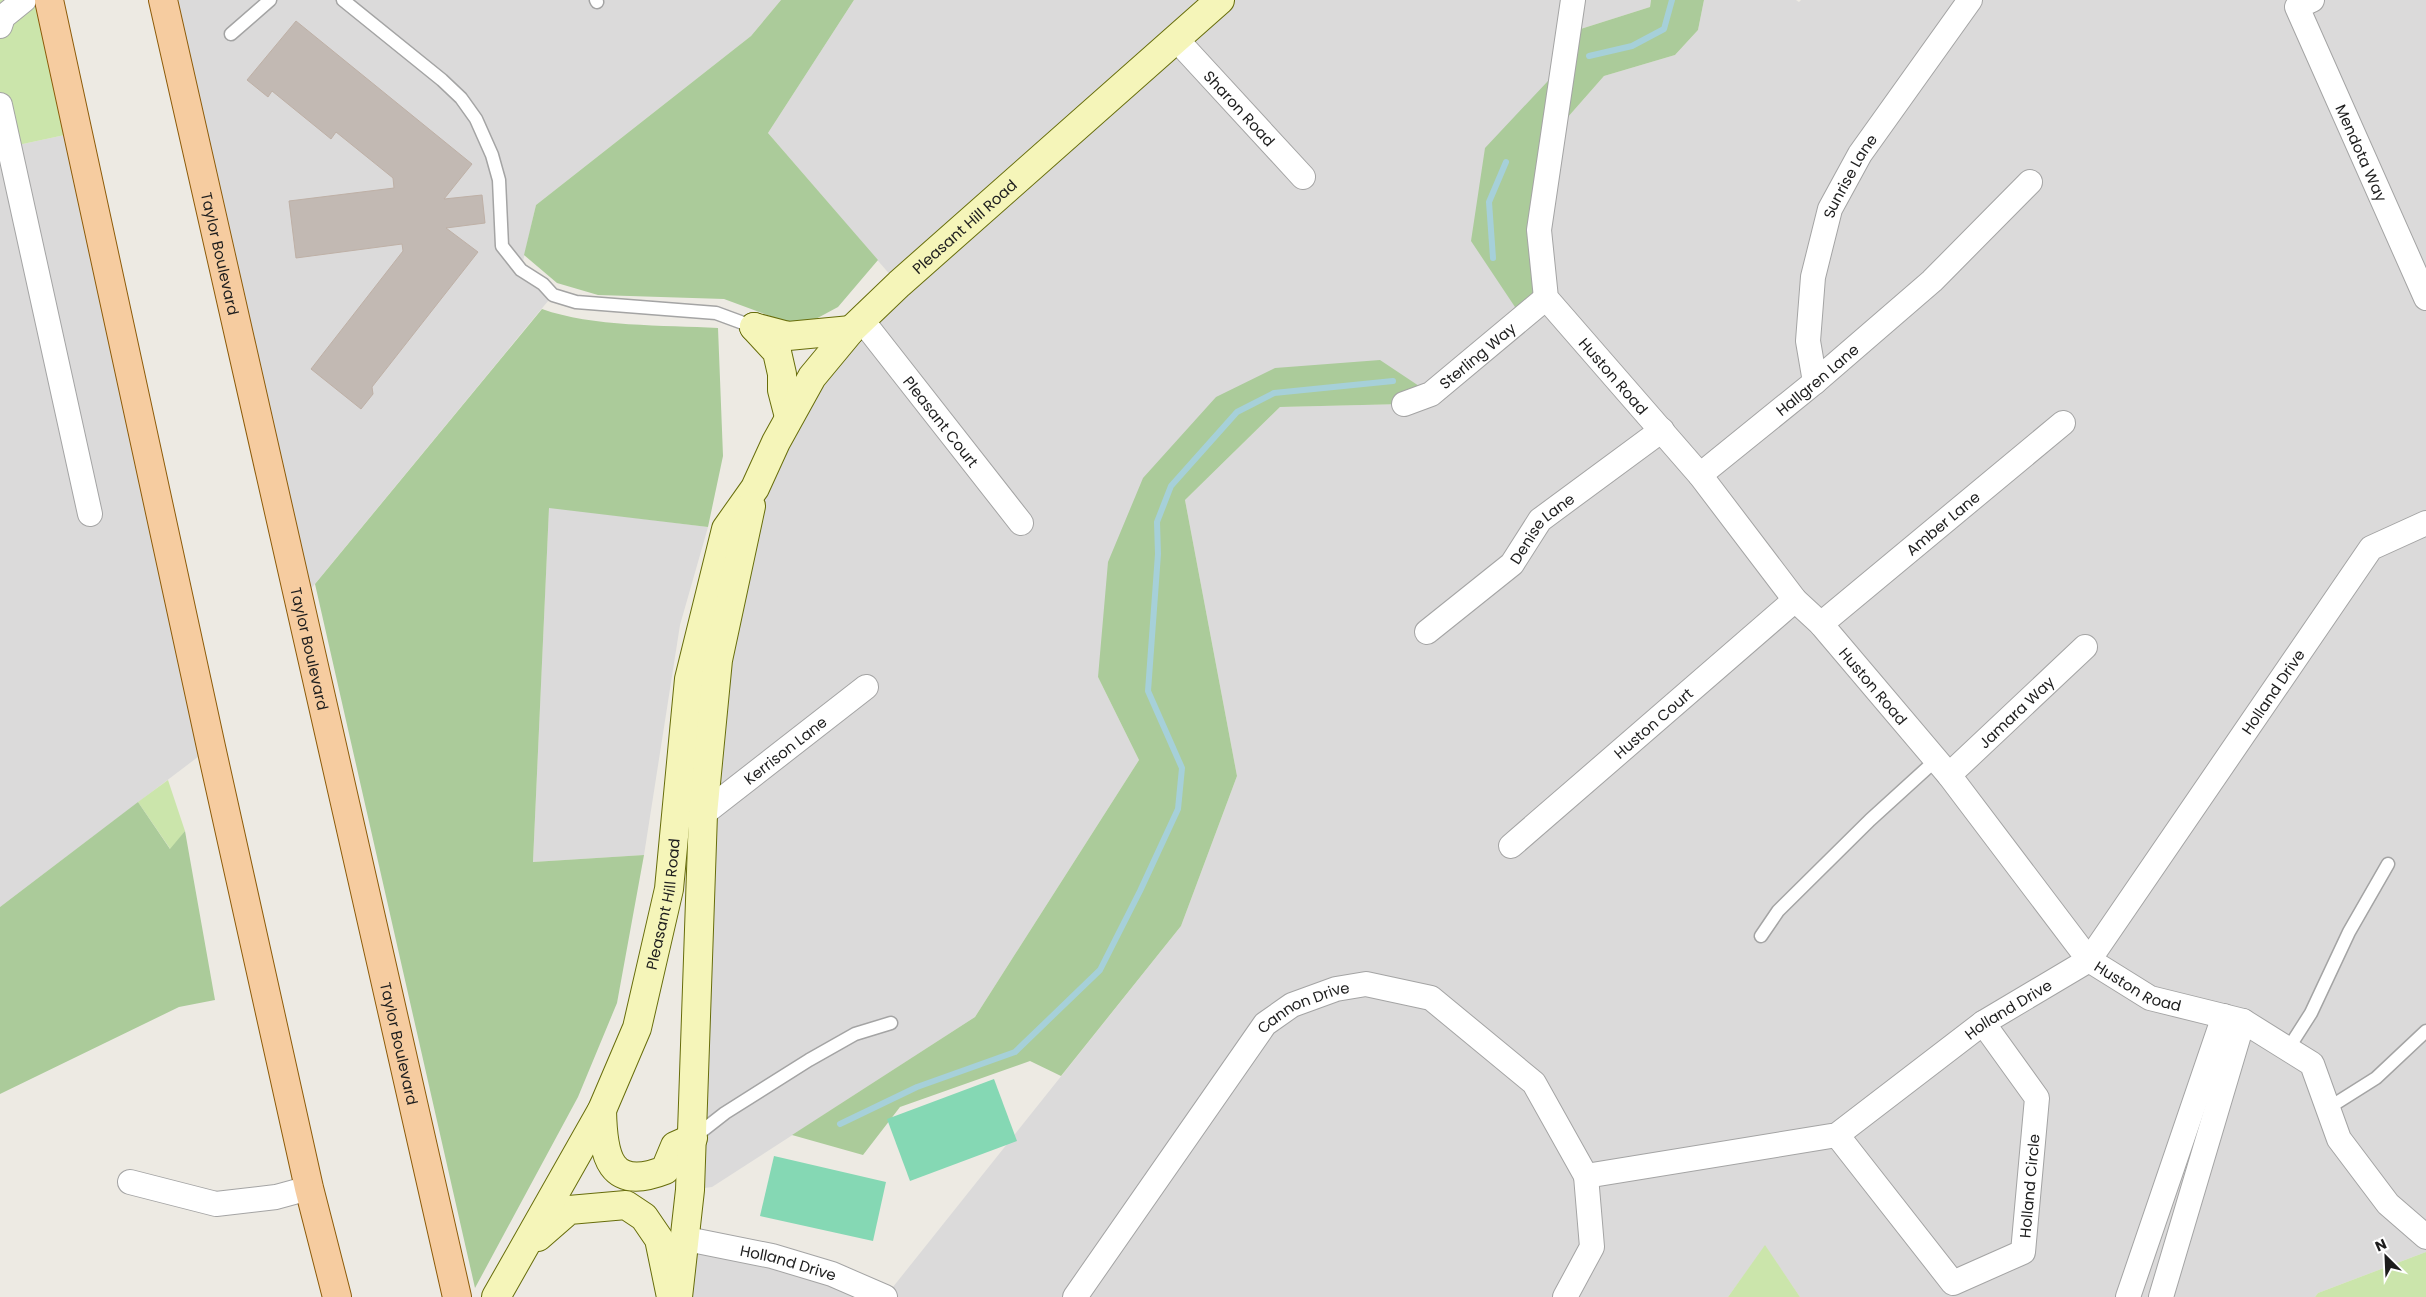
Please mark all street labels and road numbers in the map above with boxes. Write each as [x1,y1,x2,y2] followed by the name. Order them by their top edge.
[1199,66,1280,151] street label: Sharon Road
[2331,101,2393,205] street label: Mendota Way
[1818,130,1882,220] street label: Sunrise Lane
[907,174,1021,278] street label: Pleasant Hill Road
[196,190,245,317] street label: Taylor Boulevard
[1435,317,1520,393] street label: Sterling Way
[1574,333,1653,419] street label: Huston Road
[1771,339,1863,420] street label: Hallgren Lane
[899,371,984,471] street label: Pleasant Court
[1901,486,1984,560] street label: Amber Lane
[1504,488,1578,568] street label: Denise Lane
[286,585,334,712] street label: Taylor Boulevard
[1835,643,1912,729] street label: Huston Road
[2236,645,2309,738] street label: Holland Drive
[1974,671,2059,753] street label: Jamara Way
[1609,683,1697,763] street label: Huston Court
[739,711,831,789] street label: Kerrison Lane
[640,837,684,972] street label: Pleasant Hill Road
[2091,956,2184,1016] street label: Huston Road
[1960,974,2055,1044] street label: Holland Drive
[1252,976,1351,1037] street label: Cannon Drive
[375,980,424,1107] street label: Taylor Boulevard
[2014,1133,2044,1239] street label: Holland Circle
[738,1239,839,1285] street label: Holland Drive

